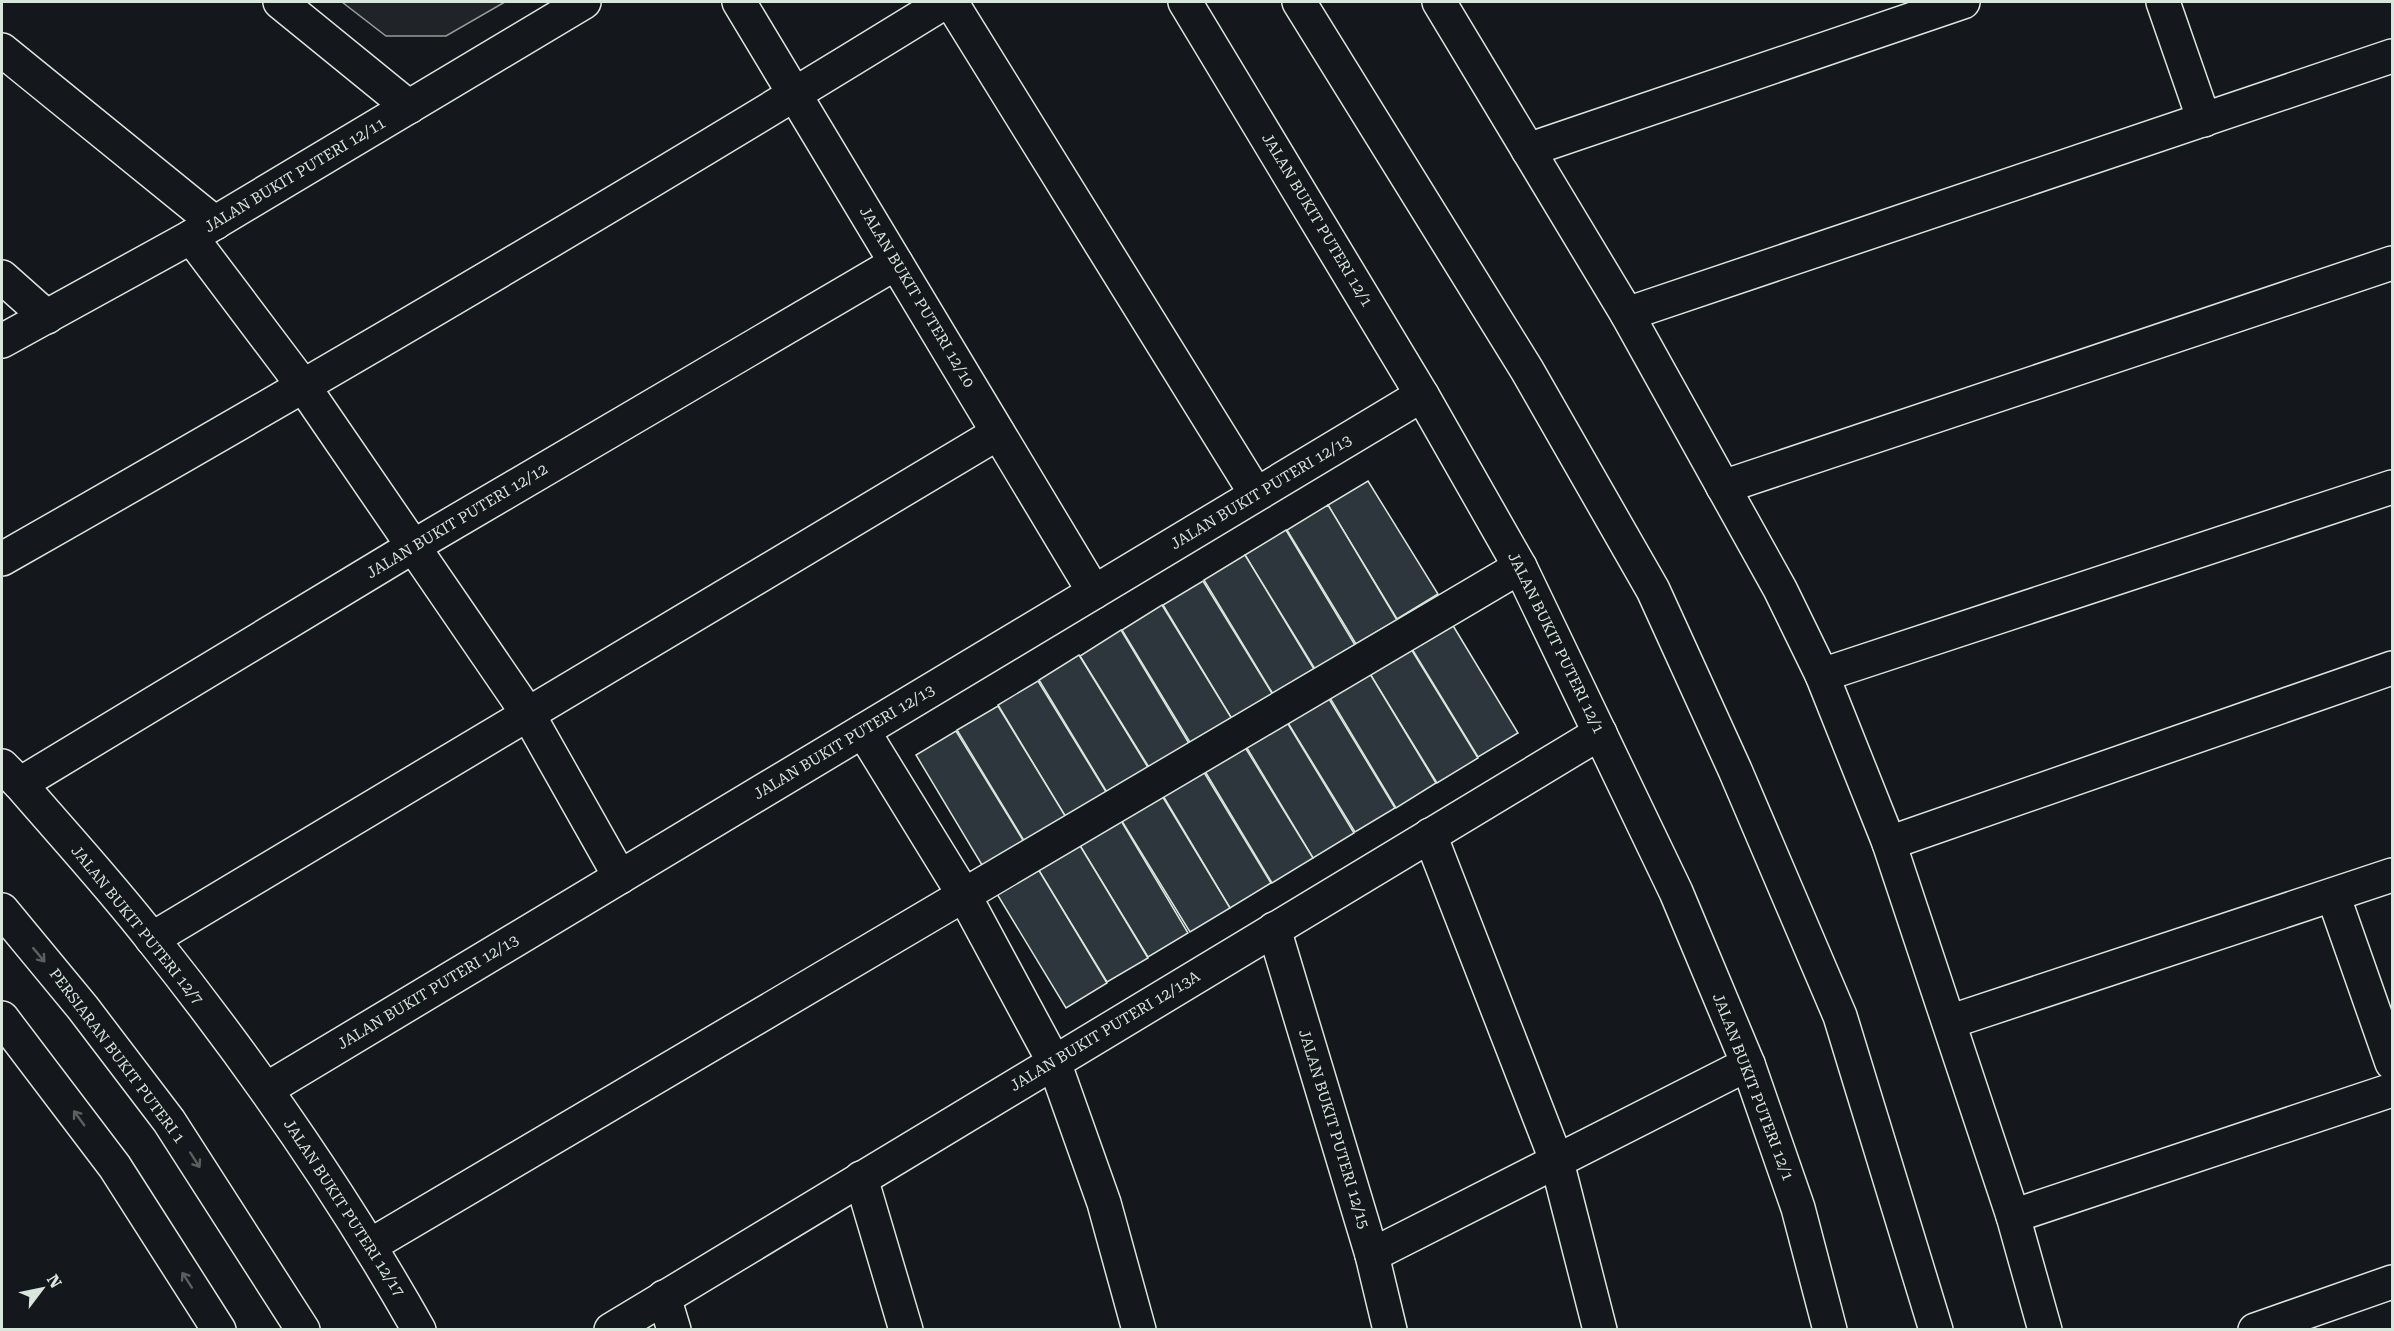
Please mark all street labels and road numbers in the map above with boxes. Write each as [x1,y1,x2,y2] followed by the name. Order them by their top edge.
[201,114,389,236] street label: JALAN BUKIT PUTERI 12/11
[1258,130,1376,310] street label: JALAN BUKIT PUTERI 12/1
[856,203,978,391] street label: JALAN BUKIT PUTERI 12/10
[1167,431,1355,553] street label: JALAN BUKIT PUTERI 12/13
[363,460,551,582] street label: JALAN BUKIT PUTERI 12/12
[1504,549,1608,737] street label: JALAN BUKIT PUTERI 12/1
[750,681,938,803] street label: JALAN BUKIT PUTERI 12/13
[67,842,207,1008] street label: JALAN BUKIT PUTERI 12/7
[334,931,522,1053] street label: JALAN BUKIT PUTERI 12/13
[45,965,189,1147] street label: PERSIARAN BUKIT PUTERI 1
[1007,967,1204,1095] street label: JALAN BUKIT PUTERI 12/13A
[1709,991,1797,1183] street label: JALAN BUKIT PUTERI 12/1
[1295,1027,1373,1231] street label: JALAN BUKIT PUTERI 12/15
[280,1116,408,1300] street label: JALAN BUKIT PUTERI 12/17

